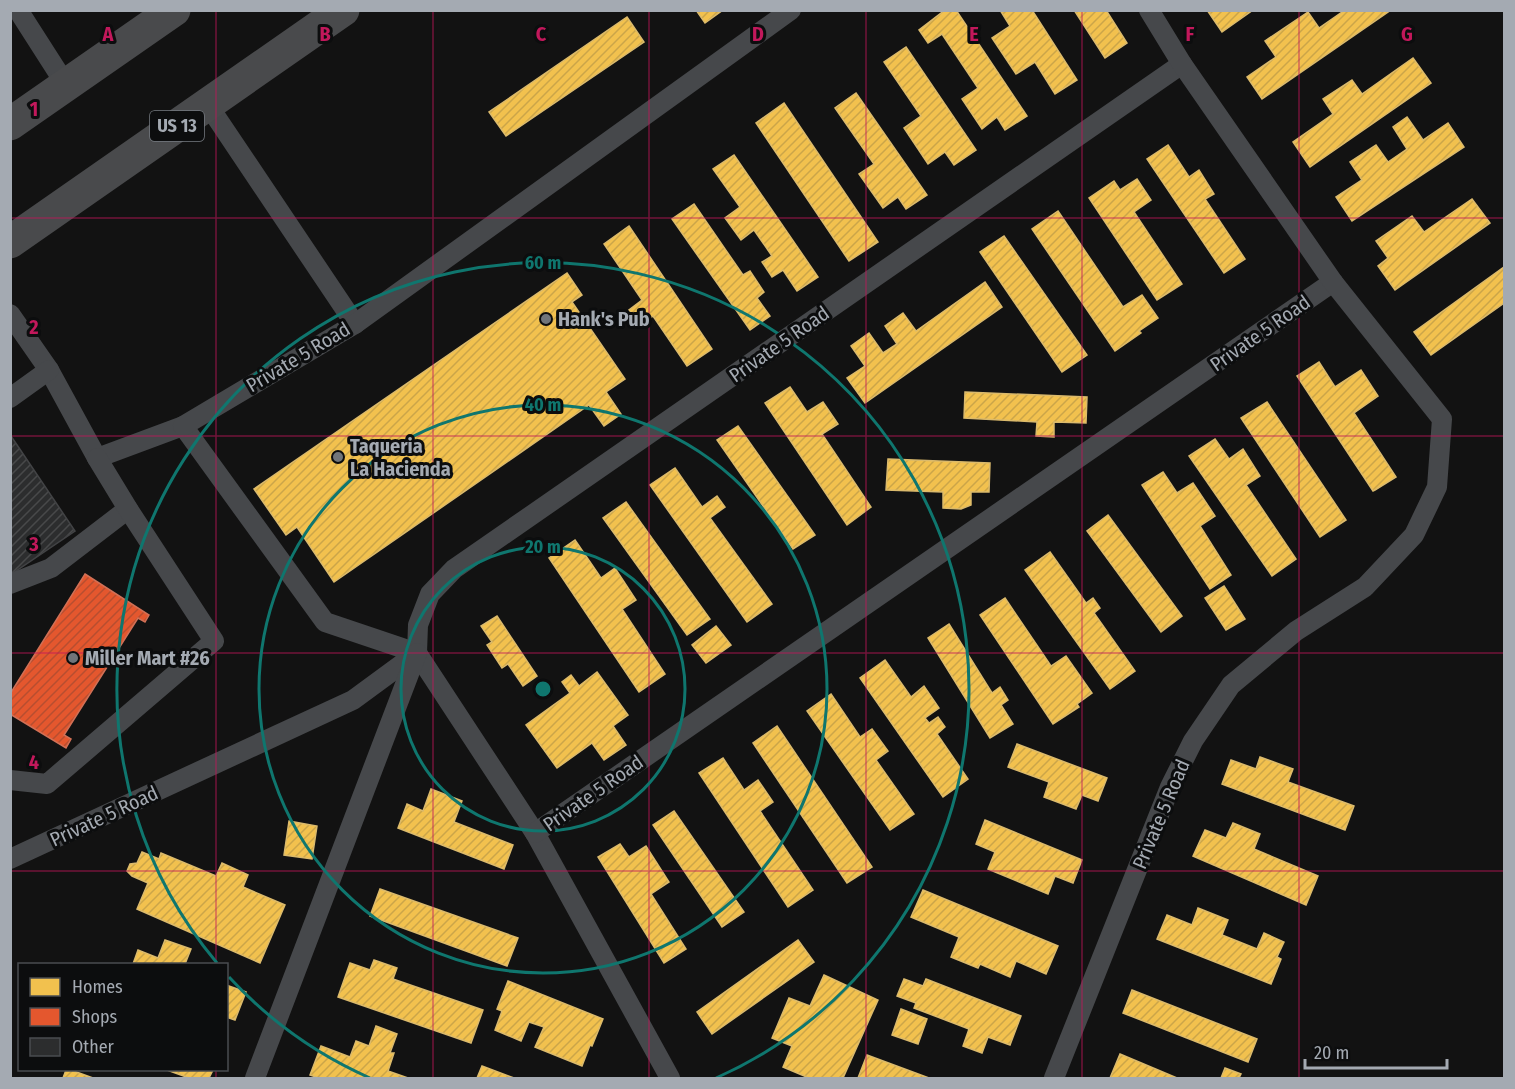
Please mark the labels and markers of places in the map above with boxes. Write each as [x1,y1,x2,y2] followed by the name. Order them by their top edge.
[558,307,650,331] place label: Hank's Pub
[539,312,553,326] marker: Hank's Pub
[350,434,451,481] place label: Taqueria La Hacienda
[331,450,345,464] marker: Taqueria La Hacienda
[85,646,210,670] place label: Miller Mart #26
[66,651,80,665] marker: Miller Mart #26
[533,679,553,699] centre of rings

